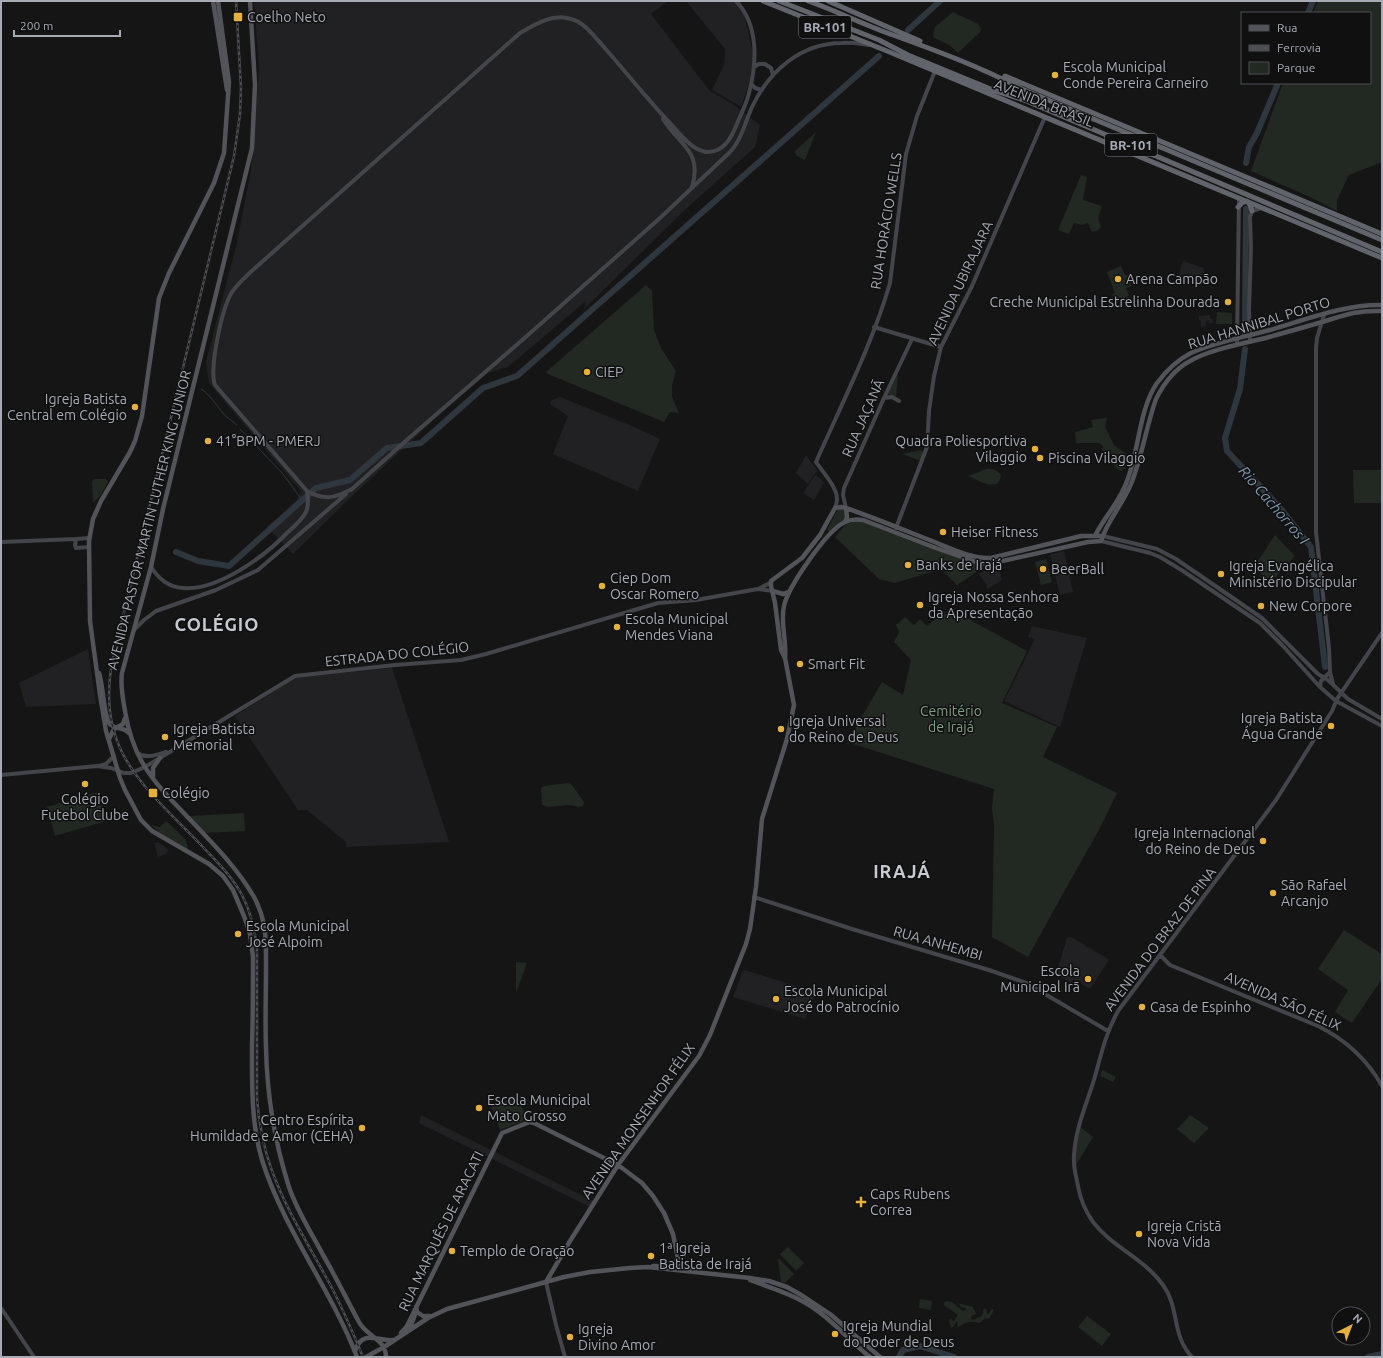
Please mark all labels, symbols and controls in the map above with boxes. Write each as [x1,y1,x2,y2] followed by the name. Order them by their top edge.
[247,9,326,25] place label: Coelho Neto
[232,11,244,23] marker: Coelho Neto
[14,12,120,38] scale bar
[1241,12,1371,84] legend
[799,16,851,38] road number: BR-101
[20,19,53,32] text: 200 m
[1277,21,1298,34] text: Rua
[1277,41,1321,54] text: Ferrovia
[1063,59,1209,91] place label: Escola Municipal Conde Pereira Carneiro
[1277,61,1315,74] text: Parque
[1050,70,1060,80] marker: Escola Municipal Conde Pereira Carneiro
[992,76,1096,130] street label: AVENIDA BRASIL
[1105,134,1157,156] road number: BR-101
[866,151,905,290] street label: RUA HORÁCIO WELLS
[924,218,996,348] street label: AVENIDA UBIRAJARA
[1126,271,1218,287] place label: Arena Campão
[1113,274,1123,284] marker: Arena Campão
[989,294,1220,310] place label: Creche Municipal Estrelinha Dourada
[1186,294,1332,352] street label: RUA HANNIBAL PORTO
[1223,297,1233,307] marker: Creche Municipal Estrelinha Dourada
[595,364,623,380] place label: CIEP
[582,367,592,377] marker: CIEP
[104,368,194,671] street label: AVENIDA PASTOR MARTIN LUTHER KING JUNIOR
[838,376,887,459] street label: RUA JAÇANÃ
[7,391,127,423] place label: Igreja Batista Central em Colégio
[130,402,140,412] marker: Igreja Batista Central em Colégio
[216,433,321,449] place label: 41°BPM - PMERJ
[895,433,1027,465] place label: Quadra Poliesportiva Vilaggio
[203,436,213,446] marker: 41°BPM - PMERJ
[1030,444,1040,454] marker: Quadra Poliesportiva Vilaggio
[1048,450,1145,466] place label: Piscina Vilaggio
[1035,453,1045,463] marker: Piscina Vilaggio
[1235,462,1313,549] water label: Rio Cachorros I
[951,524,1038,540] place label: Heiser Fitness
[938,527,948,537] marker: Heiser Fitness
[916,557,1002,573] place label: Banks de Irajá
[1229,558,1358,590] place label: Igreja Evangélica Ministério Discipular
[903,560,913,570] marker: Banks de Irajá
[1051,561,1104,577] place label: BeerBall
[1038,564,1048,574] marker: BeerBall
[1216,569,1226,579] marker: Igreja Evangélica Ministério Discipular
[610,570,699,602] place label: Ciep Dom Oscar Romero
[597,581,607,591] marker: Ciep Dom Oscar Romero
[928,589,1059,621] place label: Igreja Nossa Senhora da Apresentação
[1269,598,1352,614] place label: New Corpore
[915,600,925,610] marker: Igreja Nossa Senhora da Apresentação
[1256,601,1266,611] marker: New Corpore
[625,611,729,643] place label: Escola Municipal Mendes Viana
[175,613,259,634] district label: COLÉGIO
[612,622,622,632] marker: Escola Municipal Mendes Viana
[324,637,470,670] street label: ESTRADA DO COLÉGIO
[808,656,865,672] place label: Smart Fit
[795,659,805,669] marker: Smart Fit
[920,703,982,735] park label: Cemitério de Irajá
[1241,710,1323,742] place label: Igreja Batista Água Grande
[789,713,899,745] place label: Igreja Universal do Reino de Deus
[173,721,255,753] place label: Igreja Batista Memorial
[1326,721,1336,731] marker: Igreja Batista Água Grande
[776,724,786,734] marker: Igreja Universal do Reino de Deus
[160,732,170,742] marker: Igreja Batista Memorial
[80,779,90,789] marker: Colégio Futebol Clube
[162,785,210,801] place label: Colégio
[147,787,159,799] marker: Colégio
[41,791,129,823] place label: Colégio Futebol Clube
[1134,825,1255,857] place label: Igreja Internacional do Reino de Deus
[1258,836,1268,846] marker: Igreja Internacional do Reino de Deus
[873,860,931,881] district label: IRAJÁ
[1101,864,1219,1014] street label: AVENIDA DO BRAZ DE PINA
[1281,877,1347,909] place label: São Rafael Arcanjo
[1268,888,1278,898] marker: São Rafael Arcanjo
[246,918,350,950] place label: Escola Municipal José Alpoim
[892,923,984,963] street label: RUA ANHEMBI
[233,929,243,939] marker: Escola Municipal José Alpoim
[1000,963,1080,995] place label: Escola Municipal Irã
[1222,967,1344,1034] street label: AVENIDA SÃO FÉLIX
[1083,974,1093,984] marker: Escola Municipal Irã
[784,983,900,1015] place label: Escola Municipal José do Patrocínio
[771,994,781,1004] marker: Escola Municipal José do Patrocínio
[1150,999,1251,1015] place label: Casa de Espinho
[1137,1002,1147,1012] marker: Casa de Espinho
[577,1039,698,1202] street label: AVENIDA MONSENHOR FÉLIX
[487,1092,591,1124] place label: Escola Municipal Mato Grosso
[474,1103,484,1113] marker: Escola Municipal Mato Grosso
[190,1112,354,1144] place label: Centro Espírita Humildade e Amor (CEHA)
[357,1123,367,1133] marker: Centro Espírita Humildade e Amor (CEHA)
[394,1148,487,1314] street label: RUA MARQUÊS DE ARACATI
[870,1186,950,1218] place label: Caps Rubens Correa
[855,1196,867,1208] marker: Caps Rubens Correa
[1147,1218,1222,1250] place label: Igreja Cristã Nova Vida
[1134,1229,1144,1239] marker: Igreja Cristã Nova Vida
[659,1240,752,1272] place label: 1ª Igreja Batista de Irajá
[460,1243,575,1259] place label: Templo de Oração
[447,1246,457,1256] marker: Templo de Oração
[646,1251,656,1261] marker: 1ª Igreja Batista de Irajá
[1331,1306,1371,1346] north arrow
[1351,1311,1365,1326] text: N
[843,1318,954,1350] place label: Igreja Mundial do Poder de Deus
[578,1321,656,1353] place label: Igreja Divino Amor
[830,1329,840,1339] marker: Igreja Mundial do Poder de Deus
[565,1332,575,1342] marker: Igreja Divino Amor

